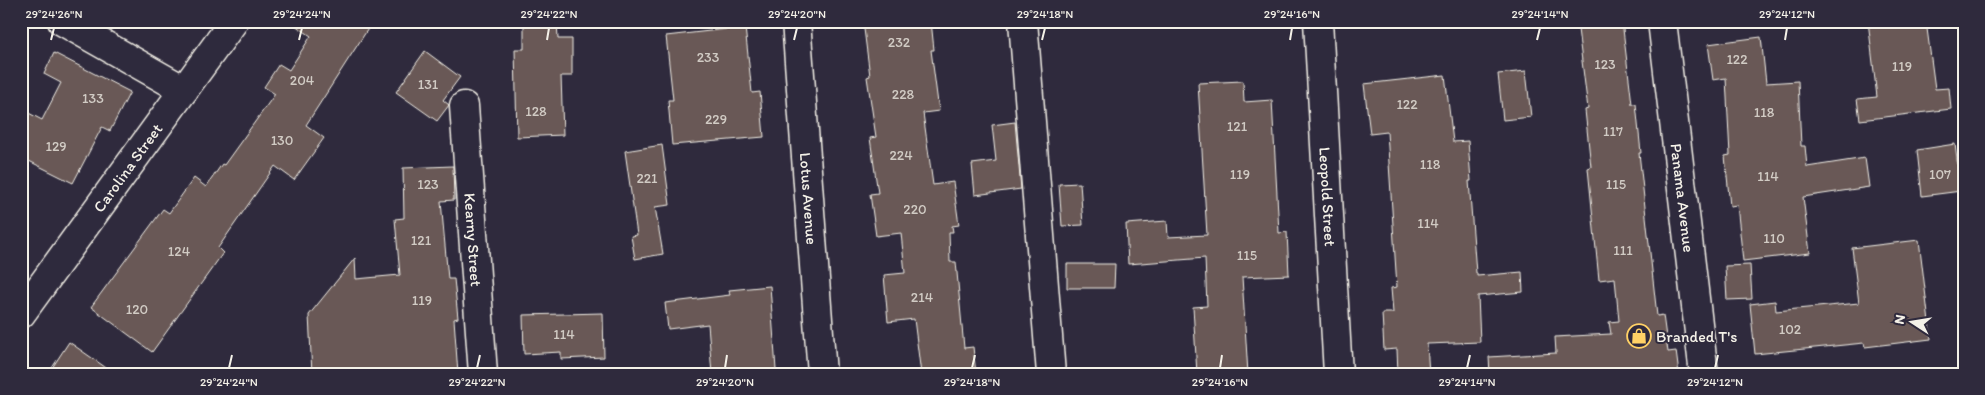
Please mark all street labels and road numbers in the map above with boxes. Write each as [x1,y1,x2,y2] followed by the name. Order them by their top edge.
[89,119,166,216] street label: Carolina Street
[1667,142,1699,254] street label: Panama Avenue
[1316,146,1340,247] street label: Leopold Street
[796,152,822,245] street label: Lotus Avenue
[461,192,486,287] street label: Kearny Street

